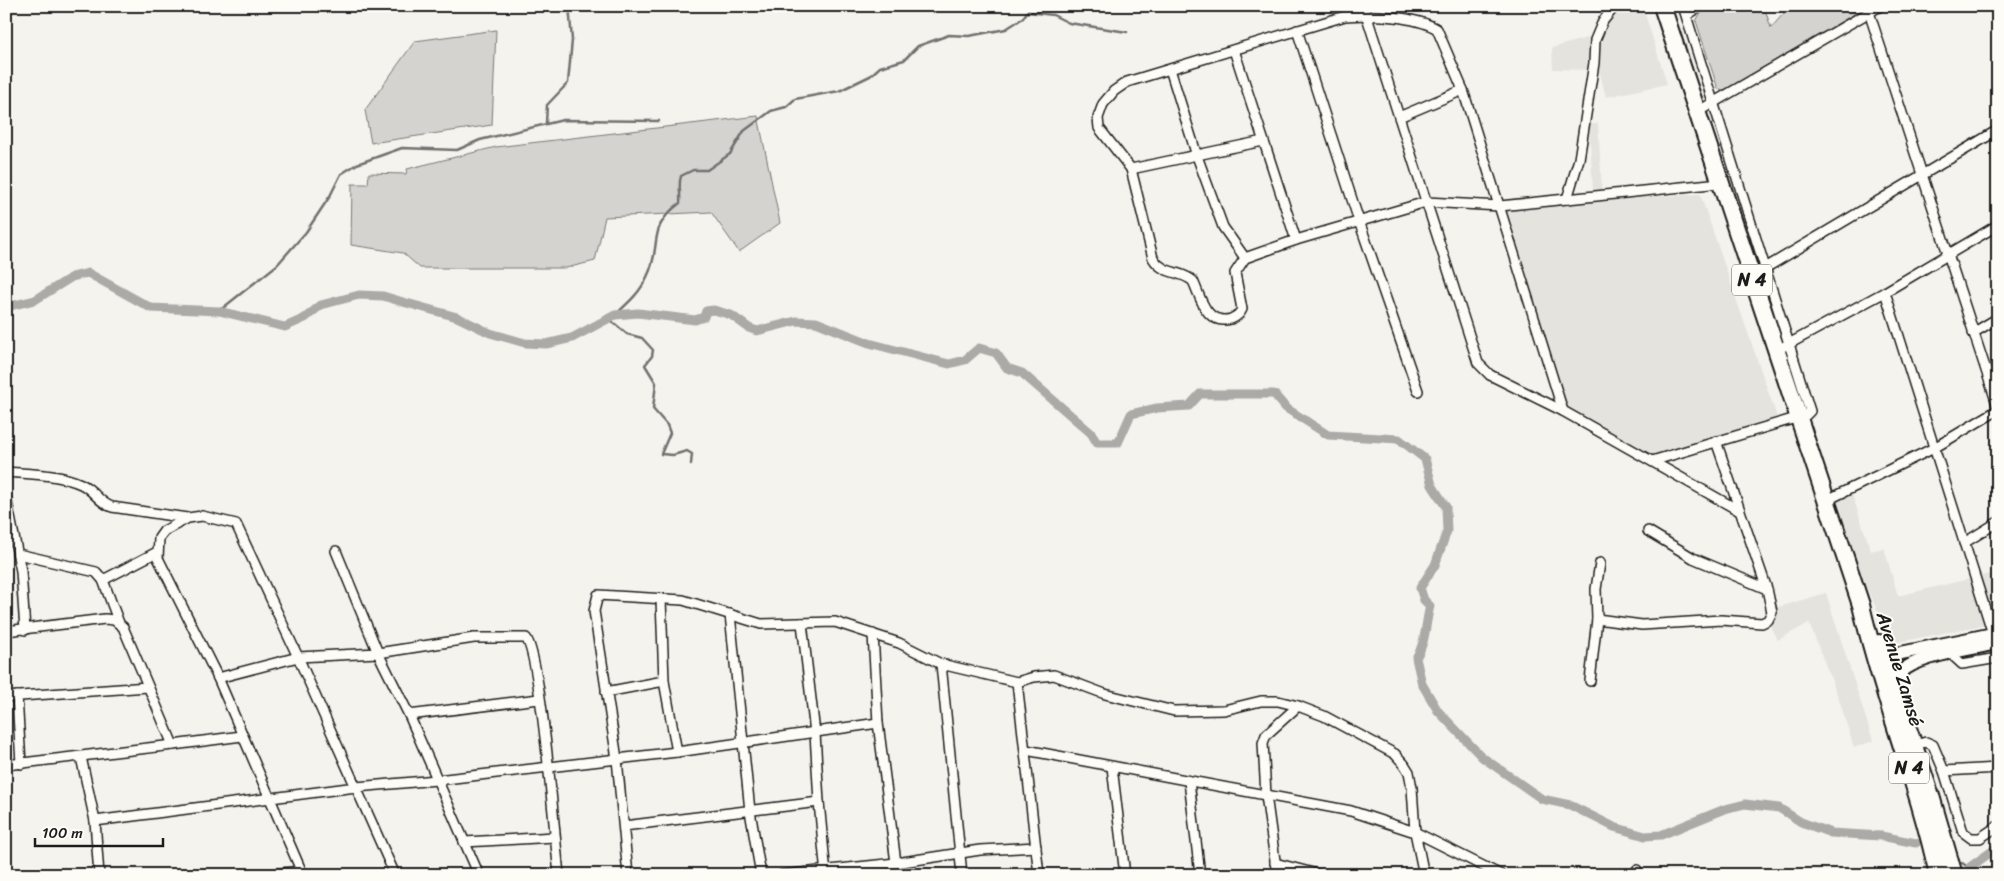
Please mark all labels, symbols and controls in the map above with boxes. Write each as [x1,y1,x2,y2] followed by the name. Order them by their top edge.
[1732,264,1772,296] road number: N 4
[1867,607,1933,731] street label: Avenue Zamsé
[1889,752,1929,784] road number: N 4
[35,816,162,848] scale bar
[42,820,83,846] text: 100 m

